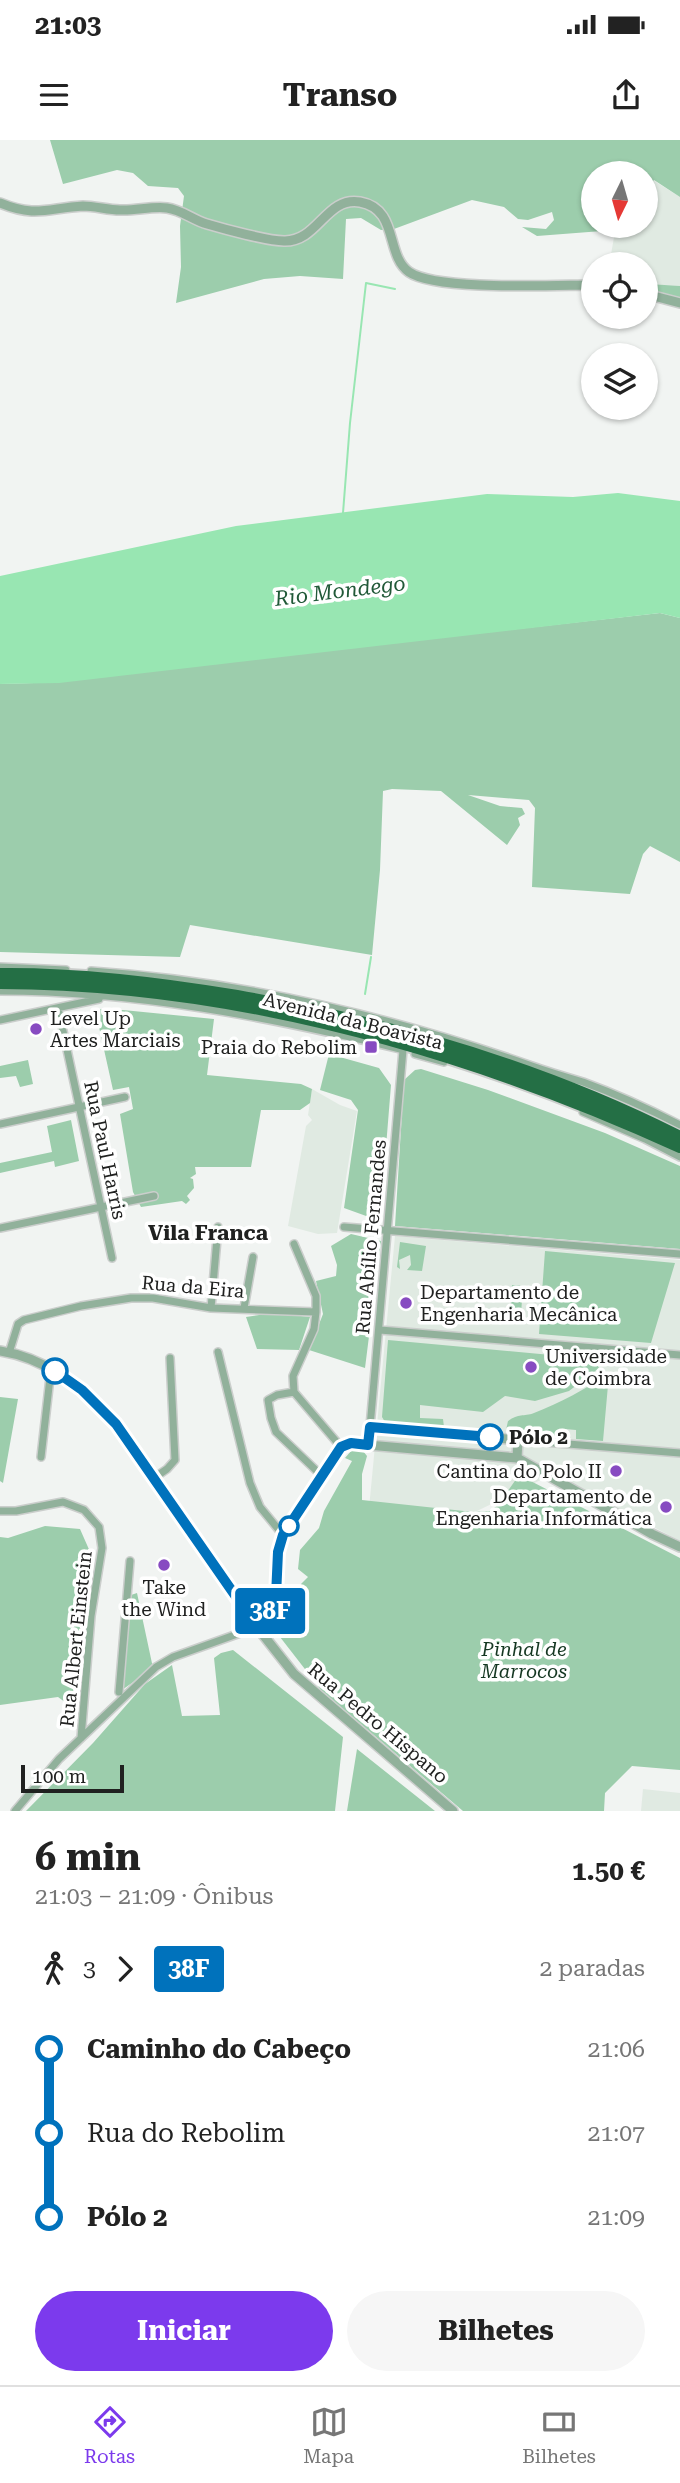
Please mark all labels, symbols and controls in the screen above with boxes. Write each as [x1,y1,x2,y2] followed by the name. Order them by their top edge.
[35,10,101,40] text: 21:03
[35,76,73,114] icon: menu
[283,76,397,114] text: Transo
[607,76,645,114] icon: share
[581,161,658,238] north arrow
[581,161,658,420] map controls
[581,252,658,329] button: locate
[581,343,658,420] button: layers
[272,571,407,611] water label: Rio Mondego
[261,988,446,1055] street label: Avenida da Boavista
[50,1007,181,1052] place label: Level Up Artes Marciais
[28,1021,44,1037] marker: Level Up Artes Marciais
[201,1036,357,1059] place label: Praia do Rebolim
[363,1039,379,1055] marker: Praia do Rebolim
[79,1079,131,1221] street label: Rua Paul Harris
[351,1139,391,1335] street label: Rua Abílio Fernandes
[148,1221,269,1245] district label: Vila Franca
[141,1271,246,1303] street label: Rua da Eira
[420,1281,618,1326] place label: Departamento de Engenharia Mecânica
[398,1295,414,1311] marker: Departamento de Engenharia Mecânica
[545,1345,667,1390] place label: Universidade de Coimbra
[42,1358,68,1384] unlabelled marker
[523,1359,539,1375] marker: Universidade de Coimbra
[477,1424,503,1450] marker: Pólo 2
[509,1426,568,1449] place label: Pólo 2
[437,1460,602,1483] place label: Cantina do Polo II
[608,1463,624,1479] marker: Cantina do Polo II
[436,1485,653,1530] place label: Departamento de Engenharia Informática
[658,1499,674,1515] marker: Departamento de Engenharia Informática
[279,1516,299,1536] unlabelled marker
[55,1550,97,1728] street label: Rua Albert Einstein
[156,1557,172,1573] marker: Take the Wind
[122,1576,206,1621] place label: Take the Wind
[230,1588,310,1634] line badge: 38F
[249,1597,291,1625] text: 38F
[480,1638,567,1683] park label: Pinhal de Marrocos
[303,1658,453,1788] street label: Rua Pedro Hispano
[21,1762,124,1794] scale bar
[32,1765,86,1788] text: 100 m
[35,1835,141,1879] text: 6 min
[572,1856,645,1886] text: 1.50 €
[35,1883,273,1910] text: 21:03 – 21:09 · Ônibus
[35,1950,73,1988] icon: walk
[106,1950,144,1988] icon: forward
[83,1955,96,1982] text: 3
[168,1955,210,1983] text: 38F
[539,1955,645,1982] text: 2 paradas
[87,2034,351,2064] text: Caminho do Cabeço
[588,2036,645,2063] text: 21:06
[87,2118,285,2148] text: Rua do Rebolim
[588,2120,645,2147] text: 21:07
[87,2202,168,2232] text: Pólo 2
[588,2204,645,2231] text: 21:09
[35,2291,333,2371] button: Iniciar
[347,2291,645,2371] button: Bilhetes
[84,2403,135,2468] tab: Rotas
[303,2403,354,2468] tab: Mapa
[522,2403,596,2468] tab: Bilhetes

